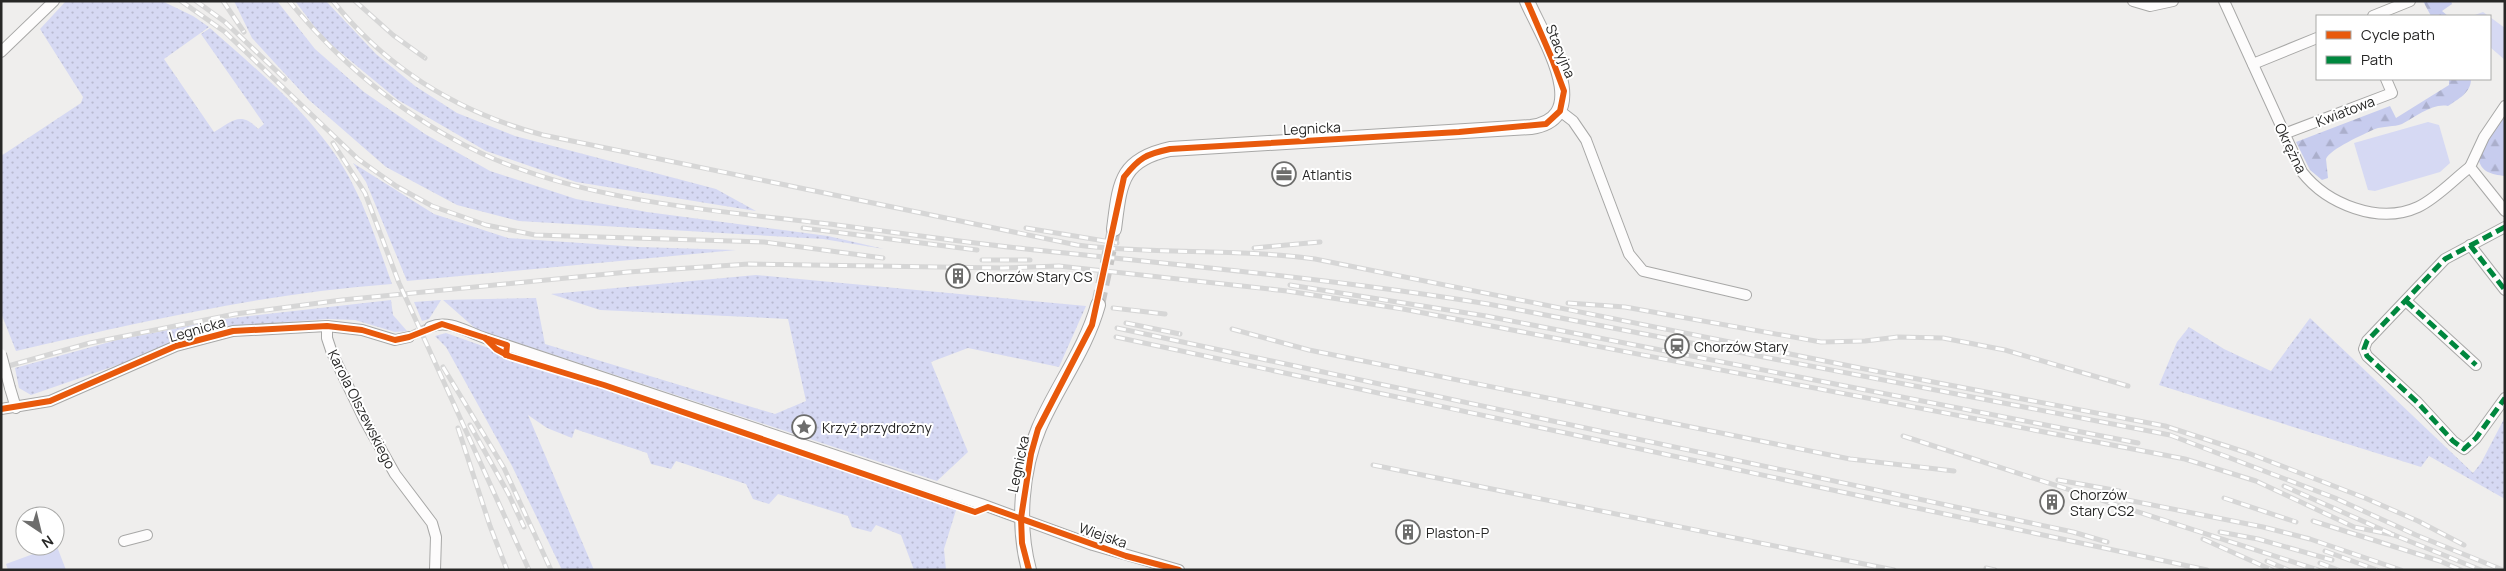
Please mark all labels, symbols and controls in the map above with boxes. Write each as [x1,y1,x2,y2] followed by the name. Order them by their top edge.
[2316,15,2491,80] legend
[1542,21,1580,81] street label: Stacyjna
[2361,24,2435,45] text: Cycle path
[2361,49,2393,70] text: Path
[2313,91,2377,131] street label: Kwiatowa
[1283,117,1341,139] street label: Legnicka
[2271,120,2311,176] street label: Okrężna
[1271,161,1297,187] office icon: Atlantis
[1302,165,1352,184] place label: Atlantis
[945,263,971,289] building icon: Chorzów Stary CS
[976,267,1093,286] place label: Chorzów Stary CS
[167,312,227,346] street label: Legnicka
[1664,333,1690,359] station icon: Chorzów Stary
[1694,337,1789,356] place label: Chorzów Stary
[324,346,400,472] street label: Karola Olszewskiego
[791,414,817,440] place icon: Krzyż przydrożny
[822,418,932,437] place label: Krzyż przydrożny
[1003,434,1033,494] street label: Legnicka
[2070,485,2134,520] place label: Chorzów Stary CS2
[2039,489,2065,515] building icon: Chorzów Stary CS2
[15,506,65,556] north arrow
[1076,518,1130,552] street label: Wiejska
[1395,519,1421,545] building icon: Plaston-P
[1426,523,1490,542] place label: Plaston-P
[38,531,57,553] text: N

